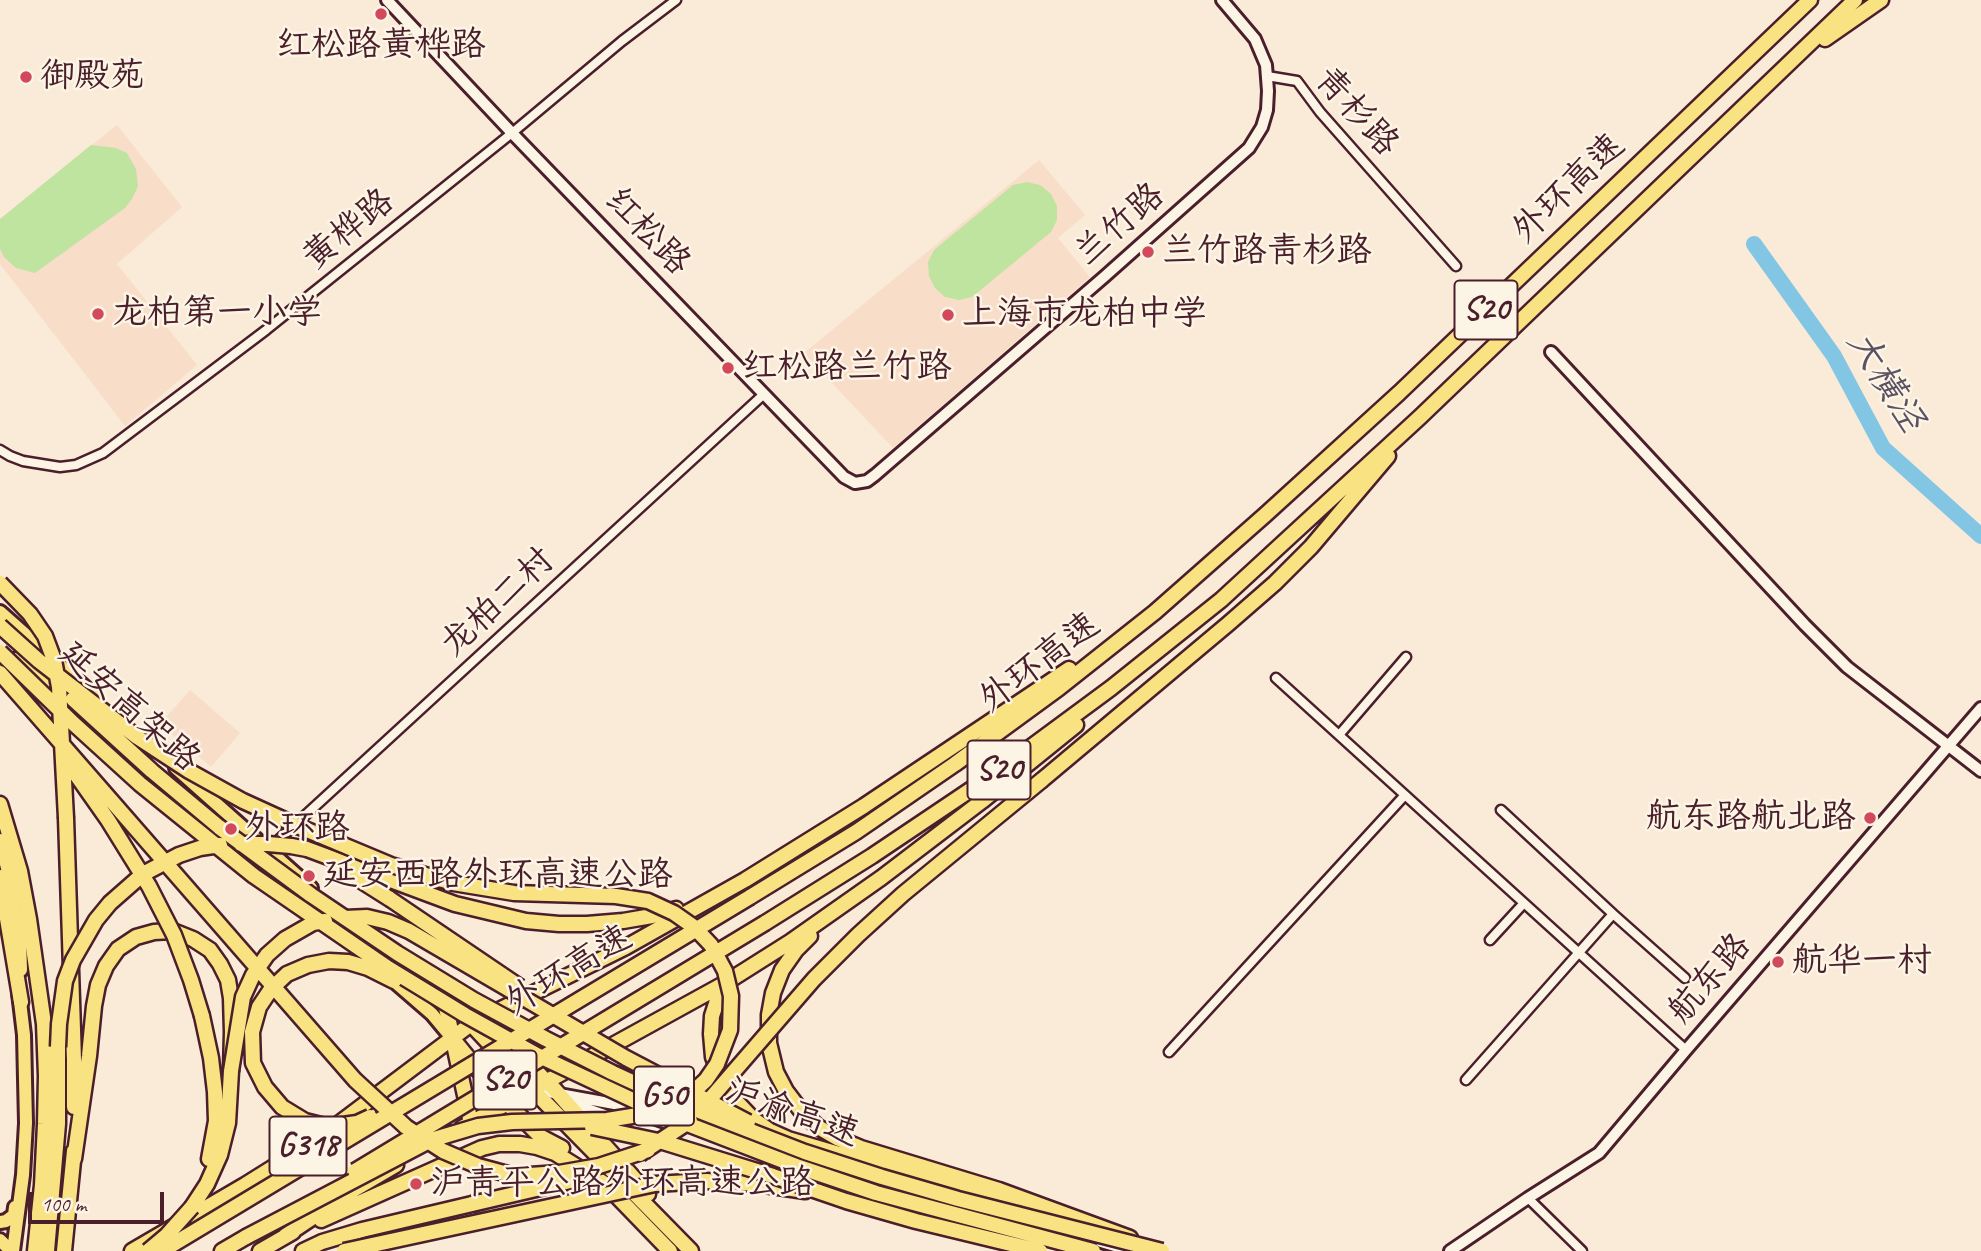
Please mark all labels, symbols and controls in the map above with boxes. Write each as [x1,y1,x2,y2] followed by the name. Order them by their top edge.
[373,6,389,22] marker: 红松路黄桦路
[276,25,486,67] place label: 红松路黄桦路
[40,56,145,98] place label: 御殿苑
[1305,59,1407,165] street label: 青杉路
[18,69,34,85] marker: 御殿苑
[1504,125,1634,253] street label: 外环高速
[1067,175,1173,275] street label: 兰竹路
[595,180,699,284] street label: 红松路
[295,181,403,279] street label: 黄桦路
[1162,231,1372,273] place label: 兰竹路青杉路
[1140,244,1156,260] marker: 兰竹路青杉路
[1454,280,1518,340] road number: S20
[112,293,322,335] place label: 龙柏第一小学
[962,294,1207,336] place label: 上海市龙柏中学
[90,306,106,322] marker: 龙柏第一小学
[940,307,956,323] marker: 上海市龙柏中学
[1837,323,1933,441] water label: 大横泾
[742,347,952,389] place label: 红松路兰竹路
[720,360,736,376] marker: 红松路兰竹路
[432,540,564,666] street label: 龙柏二村
[971,604,1109,722] street label: 外环高速
[50,633,208,781] street label: 延安高架路
[968,740,1030,800] road number: S20
[1646,797,1856,839] place label: 航东路航北路
[245,808,350,850] place label: 外环路
[1862,810,1878,826] marker: 航东路航北路
[223,821,239,837] marker: 外环路
[323,855,673,897] place label: 延安西路外环高速公路
[301,868,317,884] marker: 延安西路外环高速公路
[498,917,640,1025] street label: 外环高速
[1660,926,1760,1032] street label: 航东路
[1792,941,1932,983] place label: 航华一村
[1770,954,1786,970] marker: 航华一村
[474,1050,536,1110] road number: S20
[634,1066,694,1126] road number: G50
[719,1069,865,1157] street label: 沪渝高速
[270,1116,346,1176] road number: G318
[430,1163,815,1205] place label: 沪青平公路外环高速公路
[408,1176,424,1192] marker: 沪青平公路外环高速公路
[32,1178,168,1222] scale bar
[41,1191,86,1217] text: 100 m

